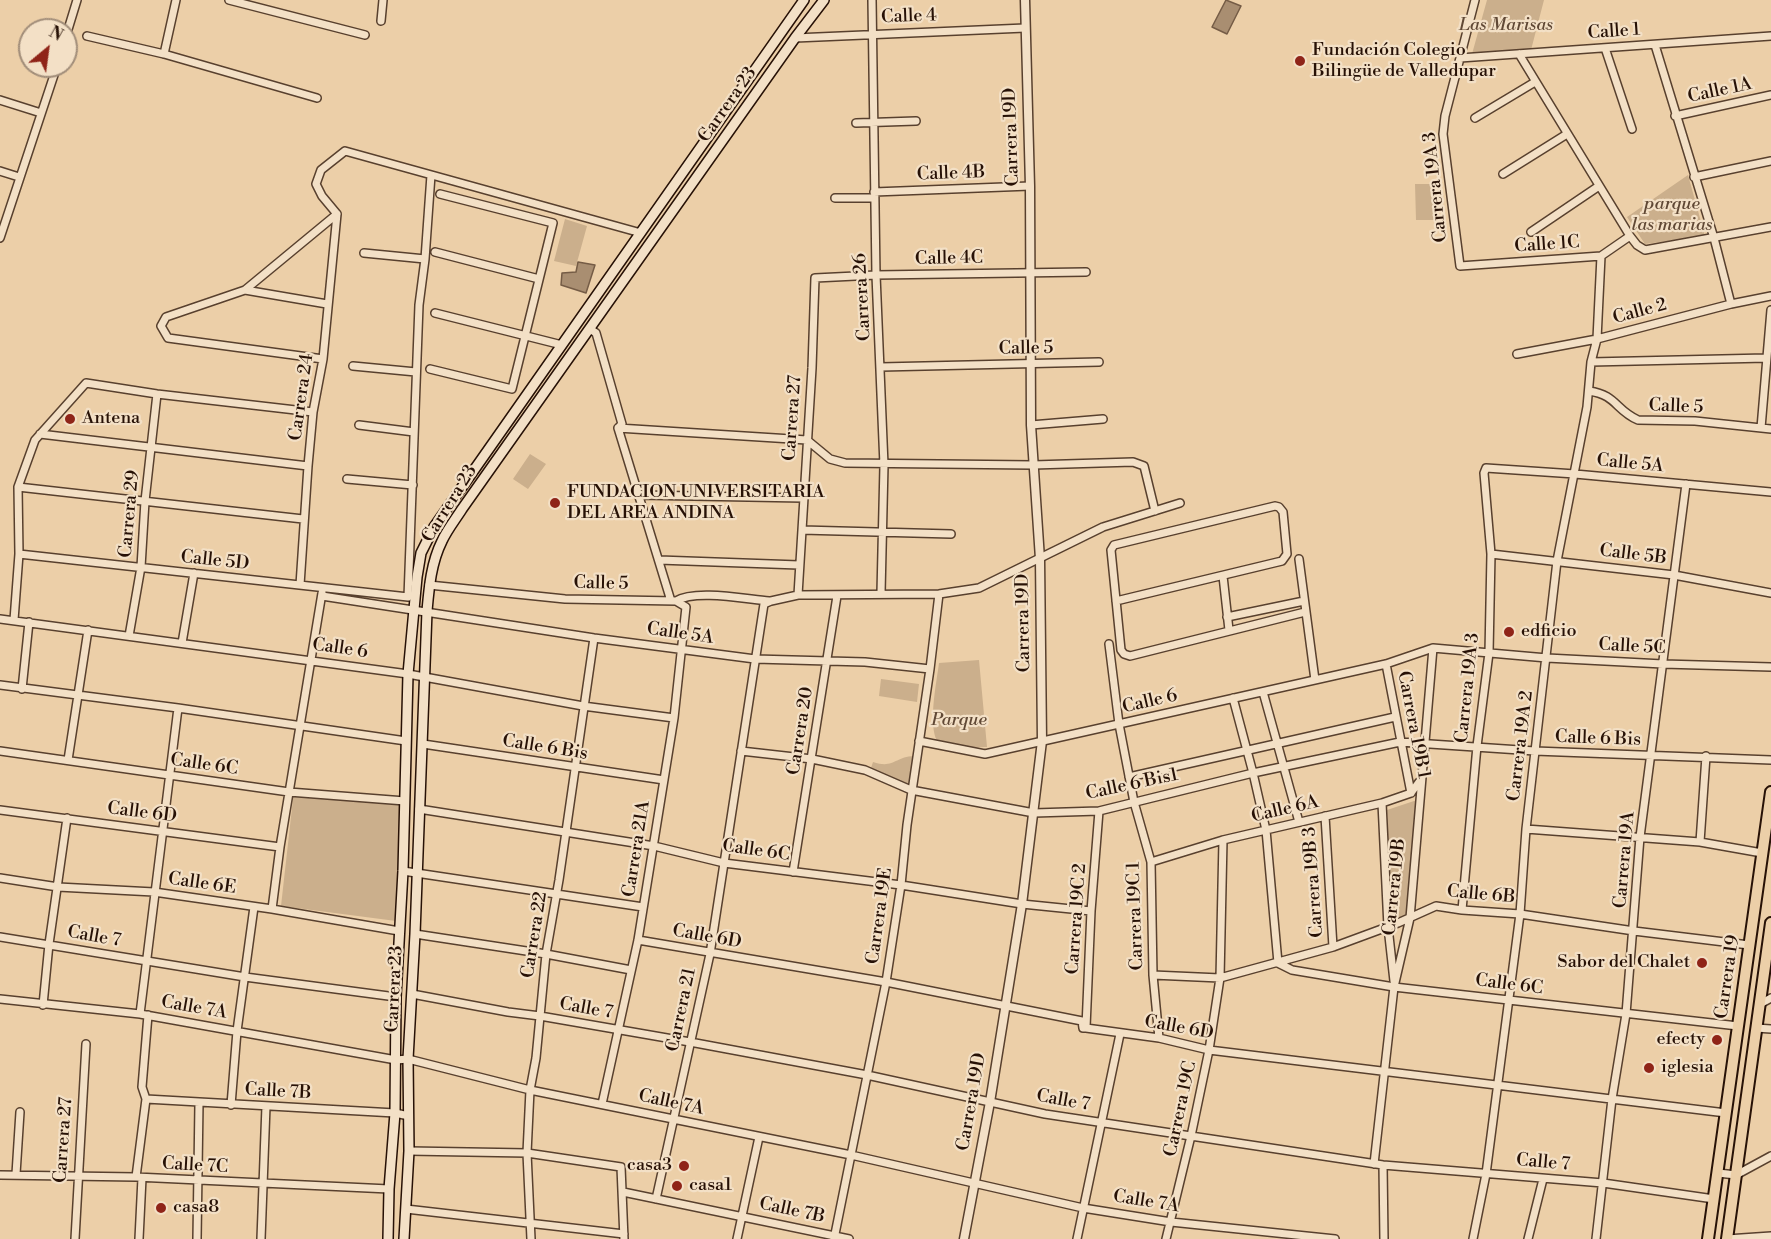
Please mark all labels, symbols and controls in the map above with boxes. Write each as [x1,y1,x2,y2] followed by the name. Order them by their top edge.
[881,5,937,29] street label: Calle 4
[1459,15,1553,37] park label: Las Marisas
[18,18,78,78] north arrow
[1587,19,1641,45] street label: Calle 1
[45,22,66,46] text: N
[1312,40,1496,82] place label: Fundación Colegio Bilingüe de Valledupar
[1293,54,1307,68] marker: Fundación Colegio Bilingüe de Valledupar
[694,63,762,147] street label: Carrera 23
[1686,74,1754,108] street label: Calle 1A
[999,87,1025,187] street label: Carrera 19D
[1419,131,1453,243] street label: Carrera 19A 3
[916,162,986,186] street label: Calle 4B
[1631,194,1713,236] park label: parque las marias
[1514,232,1580,258] street label: Calle 1C
[915,248,983,270] street label: Calle 4C
[850,252,876,342] street label: Carrera 26
[1611,294,1669,330] street label: Calle 2
[998,338,1054,360] street label: Calle 5
[285,352,319,442] street label: Carrera 24
[779,374,807,462] street label: Carrera 27
[1648,395,1704,419] street label: Calle 5
[82,408,140,430] place label: Antena
[63,412,77,426] marker: Antena
[1596,450,1664,478] street label: Calle 5A
[418,461,482,547] street label: Carrera 23
[115,469,145,559] street label: Carrera 29
[567,482,825,524] place label: FUNDACION UNIVERSITARIA DEL AREA ANDINA
[548,496,562,510] marker: FUNDACION UNIVERSITARIA DEL AREA ANDINA
[1598,540,1668,570] street label: Calle 5B
[180,547,250,575] street label: Calle 5D
[573,573,629,595] street label: Calle 5
[1012,573,1036,673] street label: Carrera 19D
[645,619,715,649] street label: Calle 5A
[1521,621,1576,643] place label: edficio
[1502,625,1516,639] marker: edficio
[1451,632,1485,744] street label: Carrera 19A 3
[311,634,369,664] street label: Calle 6
[1598,634,1666,660] street label: Calle 5C
[1392,669,1434,781] street label: Carrera 19B 1
[783,685,819,777] street label: Carrera 20
[1120,685,1180,719] street label: Calle 6
[1504,690,1538,802] street label: Carrera 19A 2
[931,710,987,732] park label: Parque
[1555,727,1641,751] street label: Calle 6 Bis
[501,731,589,765] street label: Calle 6 Bis
[169,750,239,780] street label: Calle 6C
[1084,765,1180,805] street label: Calle 6 Bis1
[1249,792,1321,828] street label: Calle 6A
[106,798,178,828] street label: Calle 6D
[619,799,655,899] street label: Carrera 21A
[1610,811,1640,909] street label: Carrera 19A
[1299,826,1329,938] street label: Carrera 19B 3
[721,836,791,866] street label: Calle 6C
[1379,837,1411,937] street label: Carrera 19B
[1123,861,1149,971] street label: Carrera 19C 1
[1062,863,1092,975] street label: Carrera 19C 2
[863,866,897,966] street label: Carrera 19E
[167,869,237,899] street label: Calle 6E
[1446,881,1516,909] street label: Calle 6B
[517,890,553,980] street label: Carrera 22
[671,920,743,954] street label: Calle 6D
[66,922,122,952] street label: Calle 7
[1711,933,1745,1021] street label: Carrera 19
[382,945,408,1033] street label: Carrera 23
[1557,952,1690,974] place label: Sabor del Chalet
[1695,956,1709,970] marker: Sabor del Chalet
[663,966,701,1054] street label: Carrera 21
[1474,970,1544,1000] street label: Calle 6C
[159,992,229,1024] street label: Calle 7A
[558,994,614,1024] street label: Calle 7
[1143,1011,1215,1045] street label: Calle 6D
[1656,1029,1705,1051] place label: efecty
[1710,1033,1724,1047] marker: efecty
[953,1051,991,1153] street label: Carrera 19D
[1661,1057,1714,1079] place label: iglesia
[1160,1059,1202,1159] street label: Carrera 19C
[1642,1061,1656,1075] marker: iglesia
[244,1079,312,1105] street label: Calle 7B
[636,1086,706,1120] street label: Calle 7A
[1035,1086,1091,1116] street label: Calle 7
[50,1096,78,1184] street label: Carrera 27
[1515,1150,1571,1176] street label: Calle 7
[161,1153,229,1179] street label: Calle 7C
[627,1155,672,1177] place label: casa3
[677,1159,691,1173] marker: casa3
[689,1175,732,1197] place label: casa1
[670,1179,684,1193] marker: casa1
[1112,1186,1180,1218] street label: Calle 7A
[757,1194,827,1228] street label: Calle 7B
[173,1197,219,1219] place label: casa8
[154,1201,168,1215] marker: casa8

